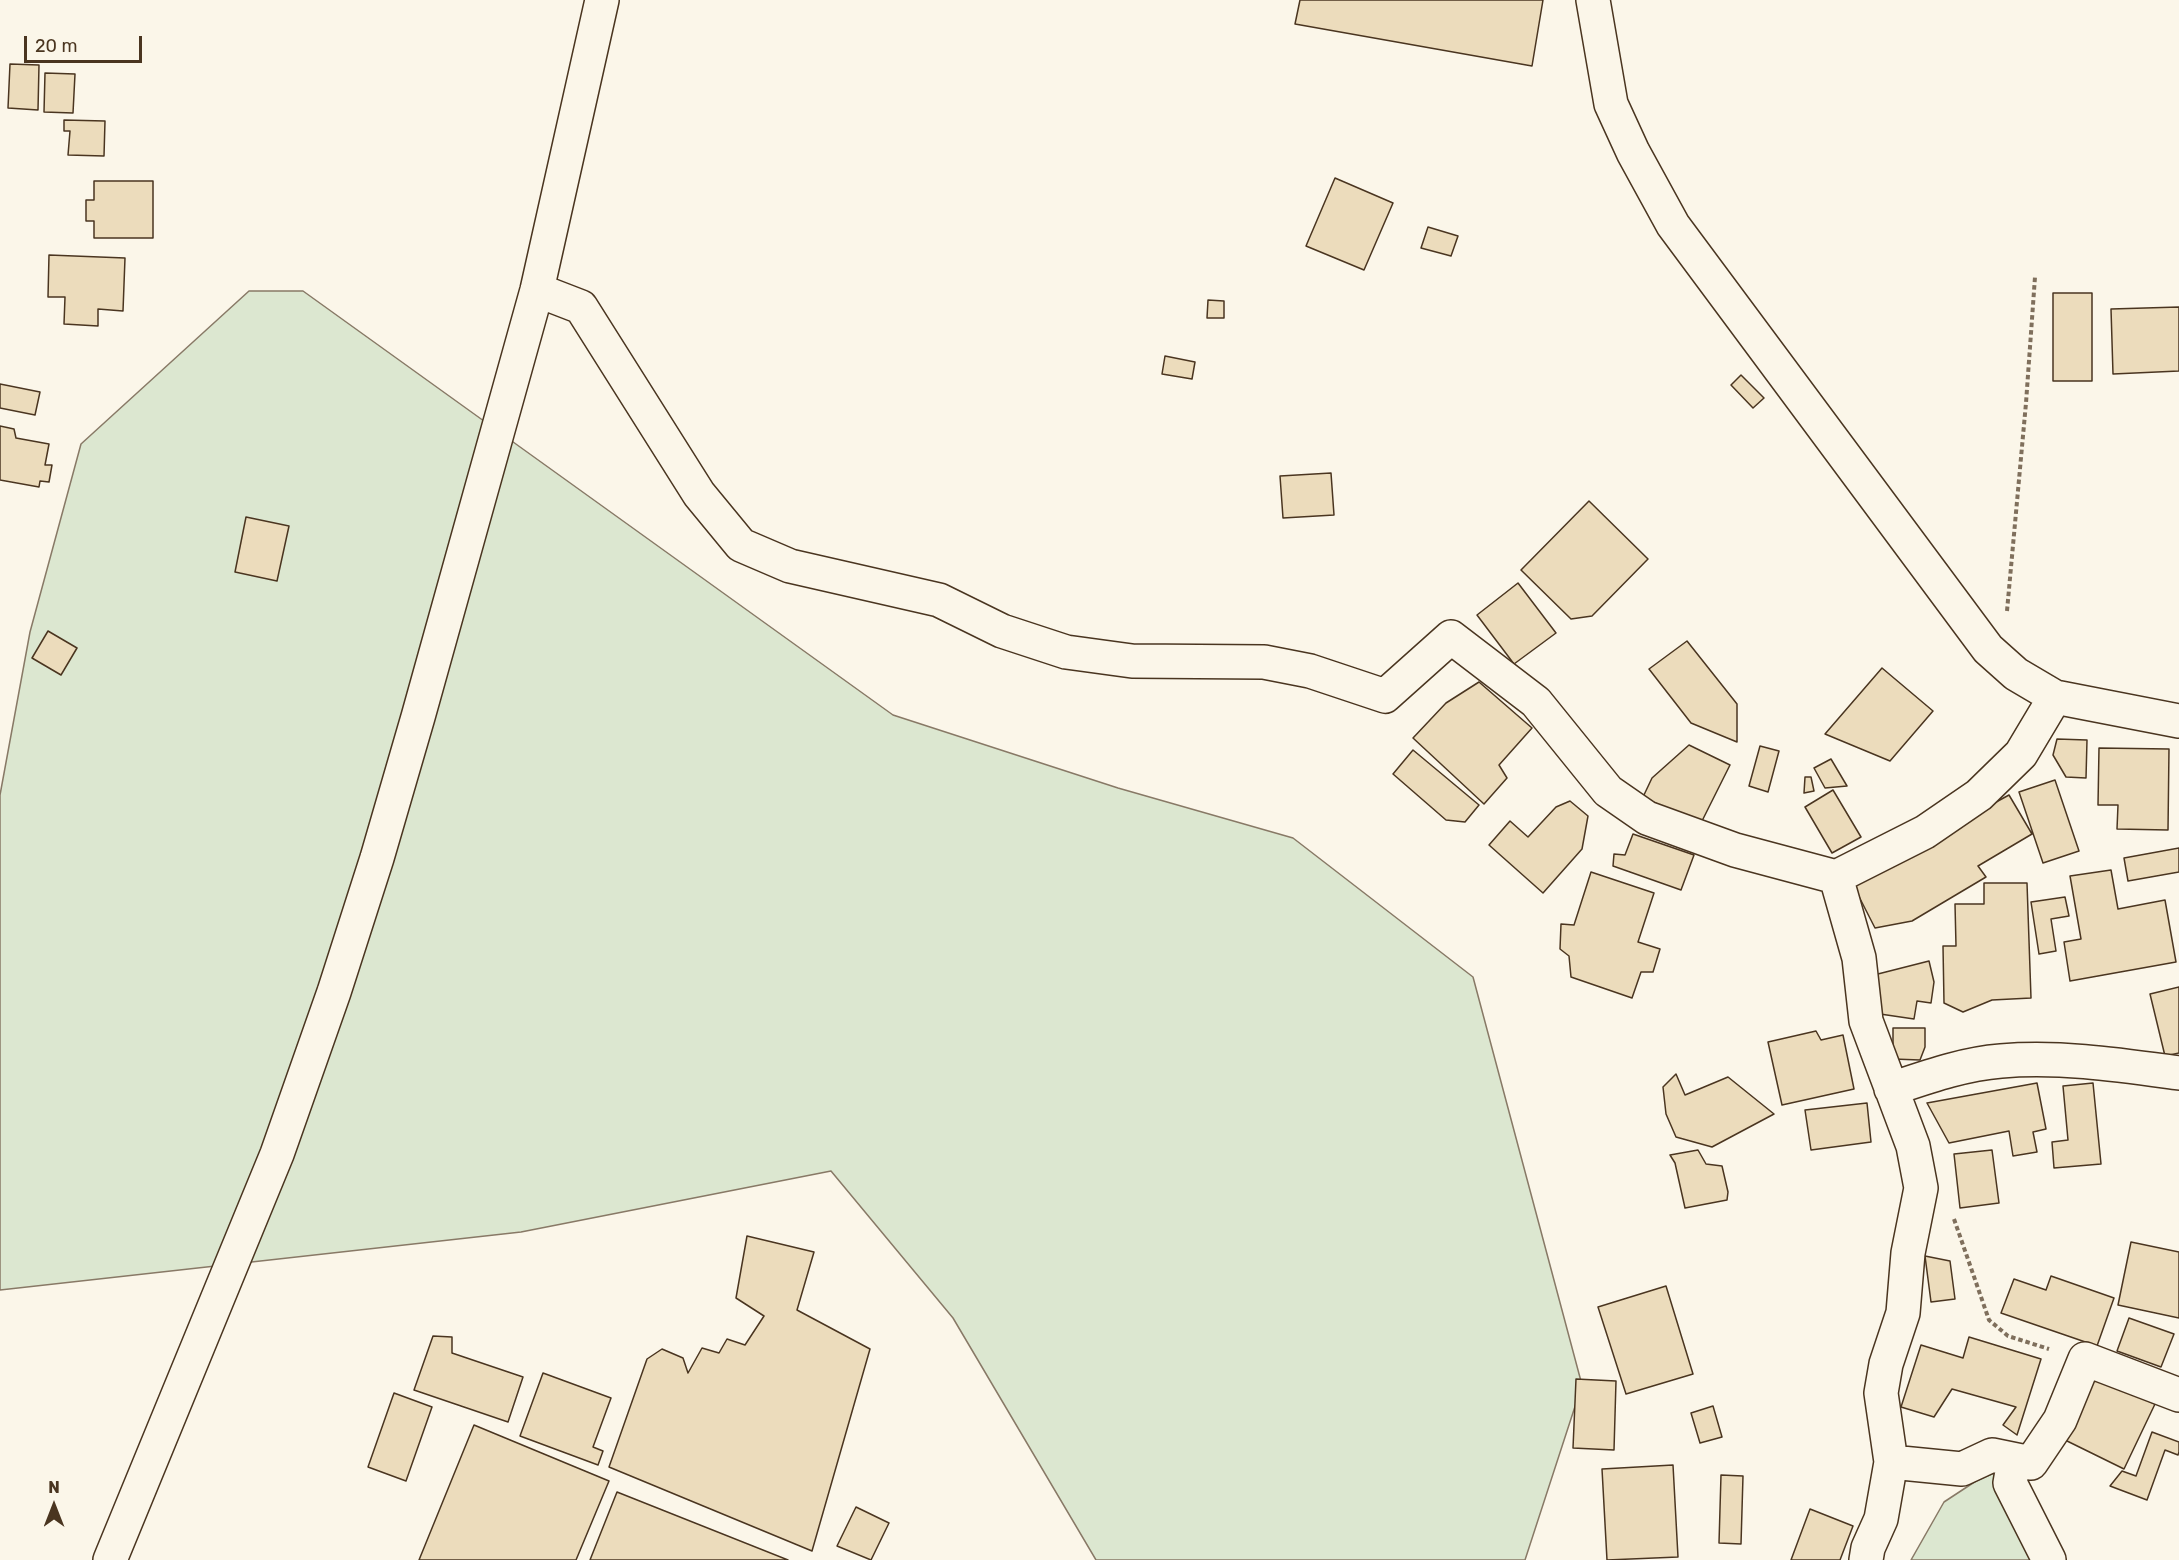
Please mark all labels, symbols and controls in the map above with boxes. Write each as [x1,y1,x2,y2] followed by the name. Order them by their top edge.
[27,24,146,62] scale bar
[35,35,77,57] text: 20 m
[24,1476,84,1536] north arrow
[48,1478,60,1497] text: N

